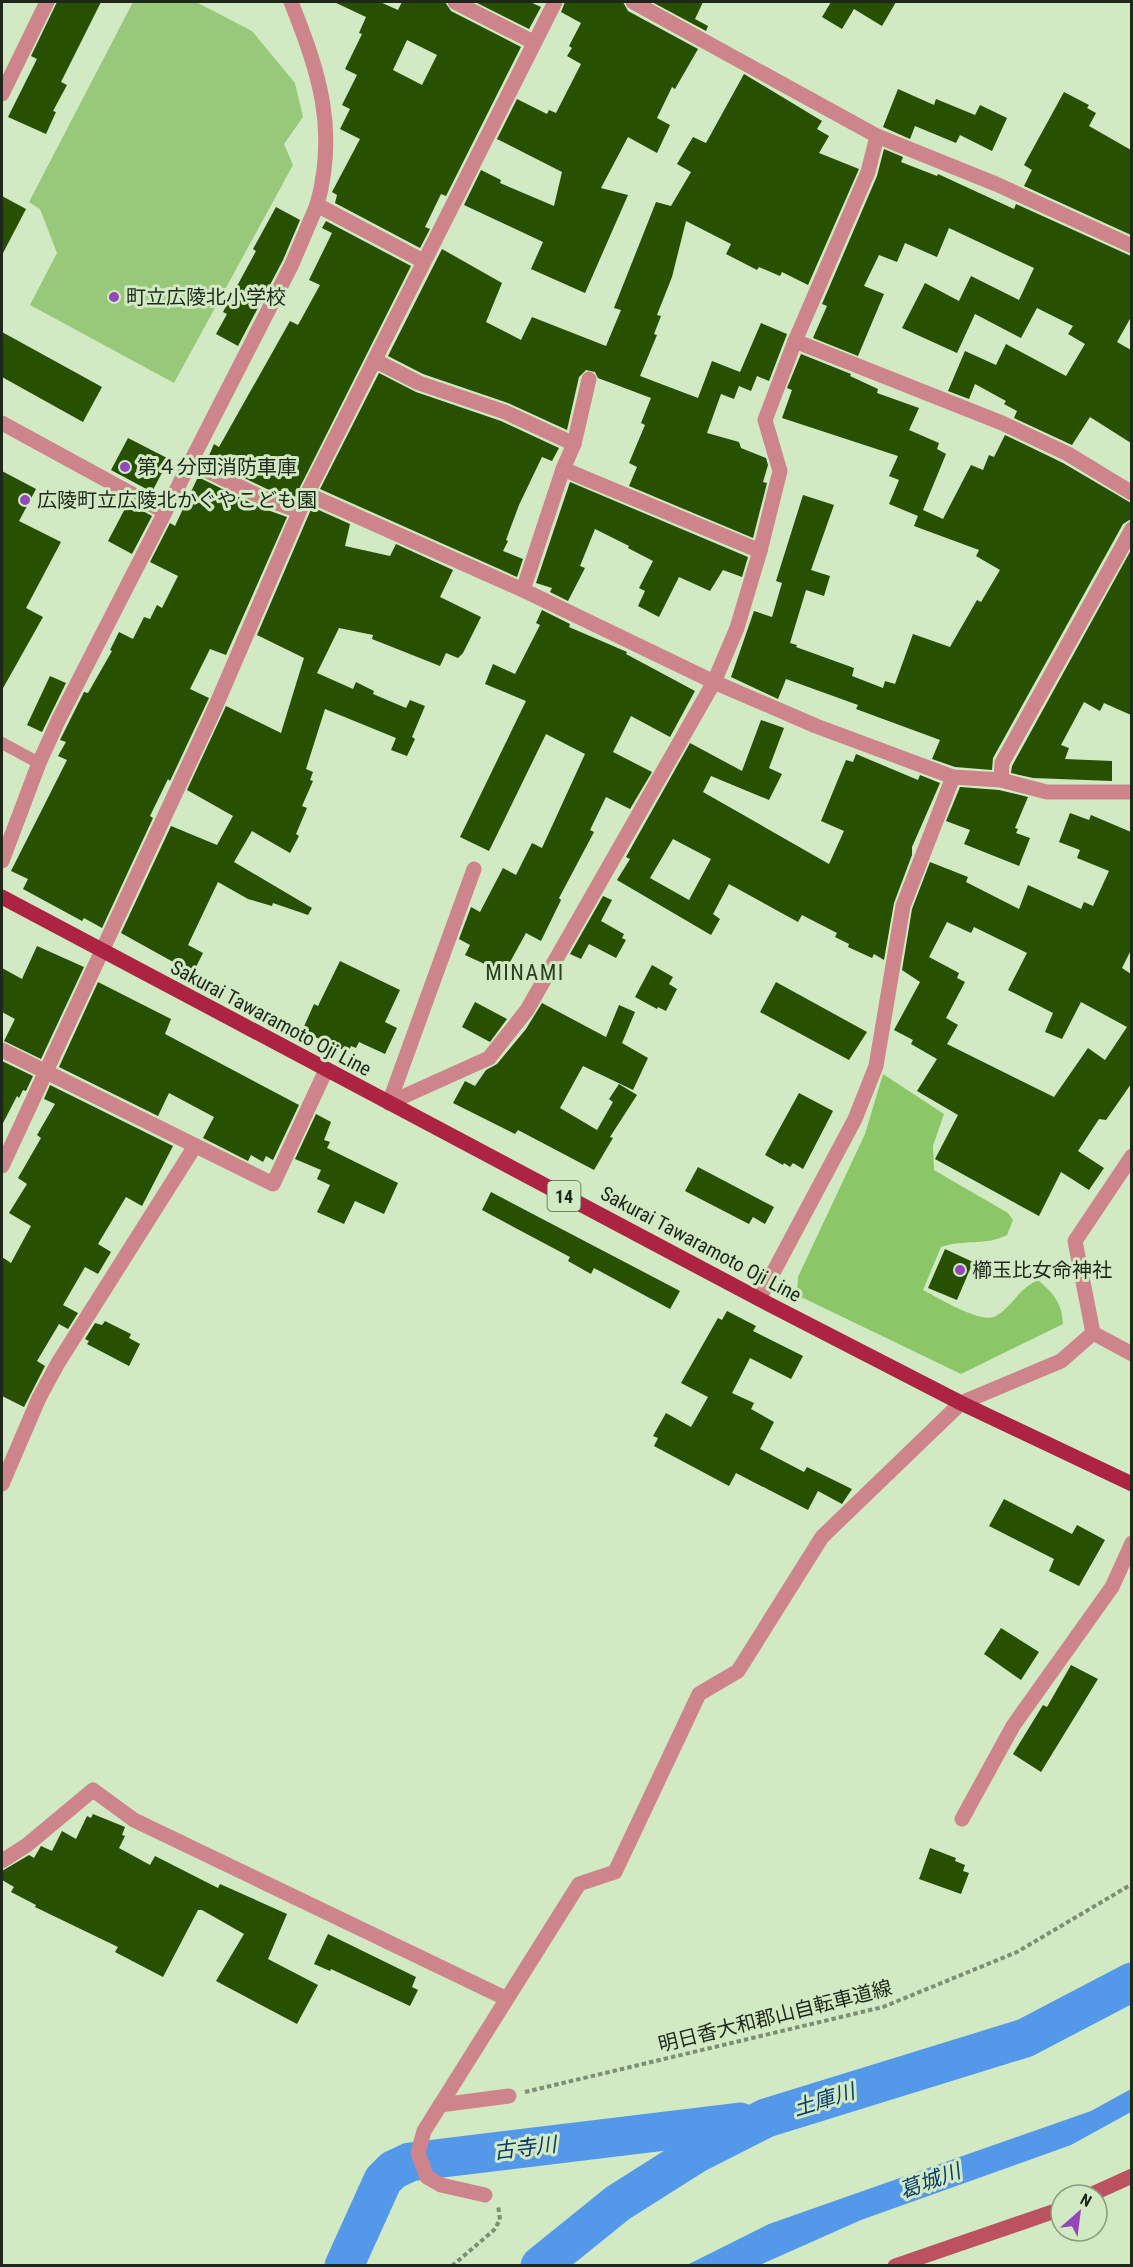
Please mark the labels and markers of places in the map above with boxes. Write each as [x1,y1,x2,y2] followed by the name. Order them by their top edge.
[126,285,286,309] place label: 町立広陵北小学校
[107,290,121,304] marker: 町立広陵北小学校
[137,455,297,479] place label: 第４分団消防車庫
[118,460,132,474] marker: 第４分団消防車庫
[37,488,317,512] place label: 広陵町立広陵北かぐやこども園
[18,493,32,507] marker: 広陵町立広陵北かぐやこども園
[972,1258,1112,1282] place label: 櫛玉比女命神社
[953,1263,967,1277] marker: 櫛玉比女命神社

